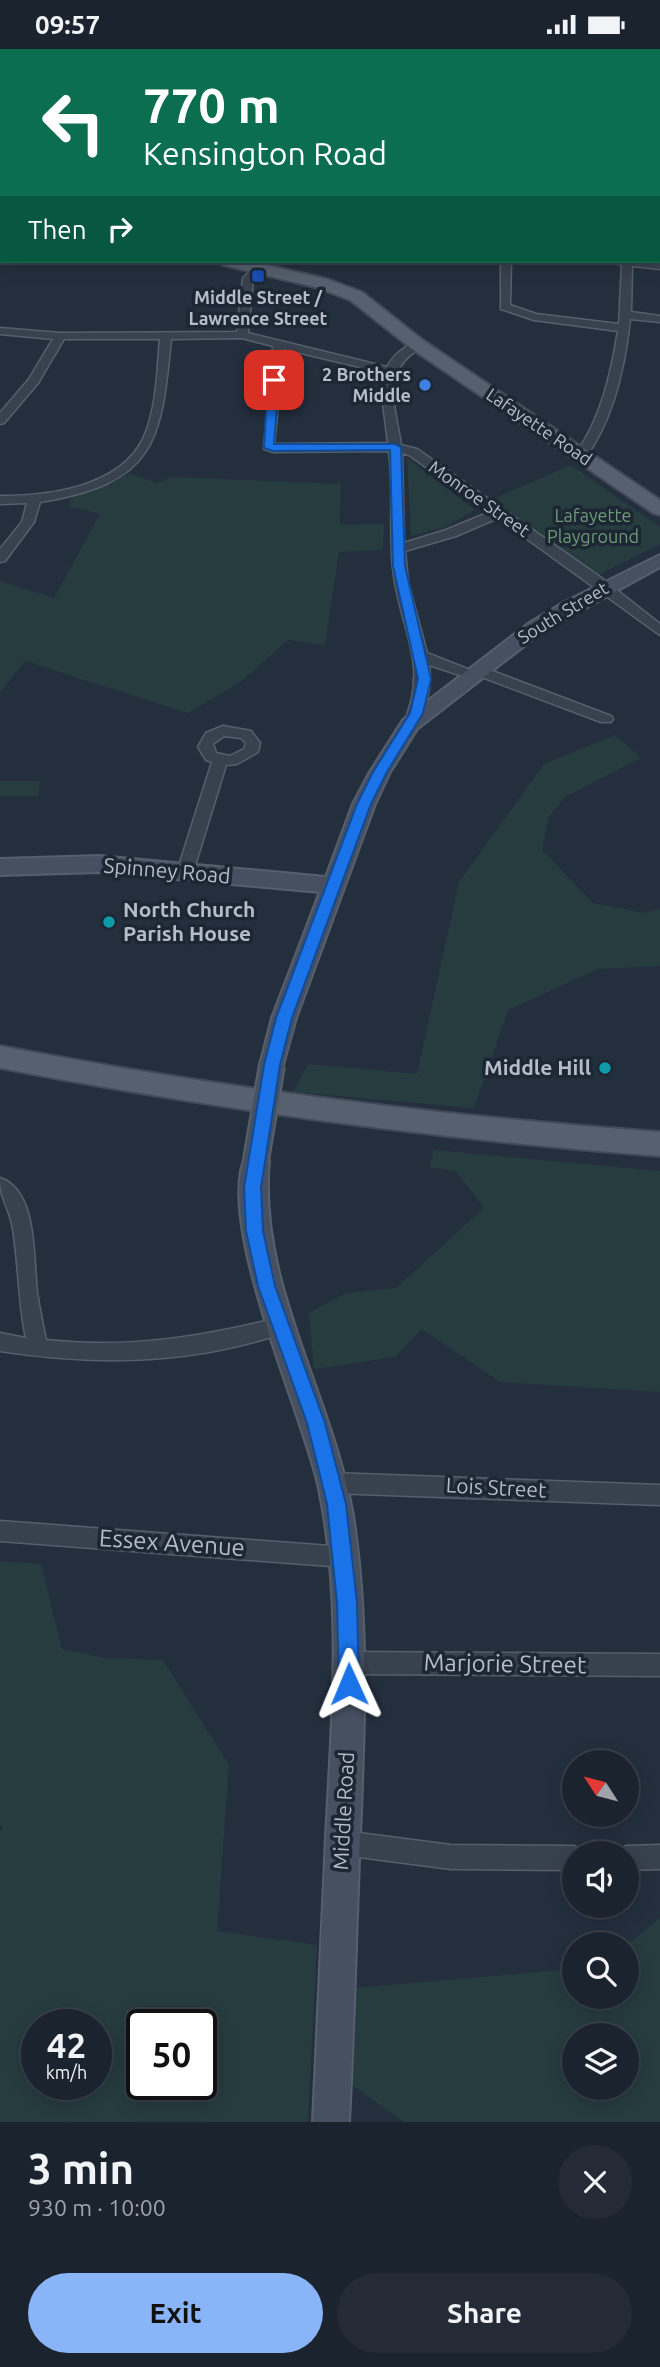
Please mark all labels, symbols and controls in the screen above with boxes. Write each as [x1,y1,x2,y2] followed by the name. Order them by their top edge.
[35,10,100,39] text: 09:57
[28,77,119,168] icon: left
[143,77,280,132] text: 770 m
[143,135,387,171] text: Kensington Road
[101,210,139,248] icon: right
[28,215,87,244] text: Then
[250,268,266,284] marker: Middle Street / Lawrence Street
[189,287,328,328] place label: Middle Street / Lawrence Street
[244,350,304,410] pin
[255,361,293,399] icon: arrive
[322,364,411,405] place label: 2 Brothers Middle
[417,377,433,393] marker: 2 Brothers Middle
[483,384,596,469] street label: Lafayette Road
[425,456,534,540] street label: Monroe Street
[547,505,639,546] park label: Lafayette Playground
[514,577,611,647] street label: South Street
[103,853,232,888] street label: Spinney Road
[123,897,255,945] place label: North Church Parish House
[101,914,117,930] marker: North Church Parish House
[484,1055,591,1079] place label: Middle Hill
[597,1060,613,1076] marker: Middle Hill
[445,1472,547,1502] street label: Lois Street
[98,1524,246,1561] street label: Essex Avenue
[312,1647,386,1721] position arrow
[423,1649,587,1678] street label: Marjorie Street
[562,1750,639,1827] north arrow
[562,1750,639,2100] map controls
[328,1751,358,1871] street label: Middle Road
[562,1841,639,1918] button: sound
[562,1932,639,2009] button: search
[126,2009,217,2100] speed limit sign: 50
[562,2023,639,2100] button: layers
[47,2025,86,2065] text: 42
[46,2062,87,2082] text: km/h
[28,2145,134,2192] text: 3 min
[558,2145,632,2219] button: close
[28,2195,166,2220] text: 930 m · 10:00
[28,2273,323,2353] button: Exit
[337,2273,632,2353] button: Share

